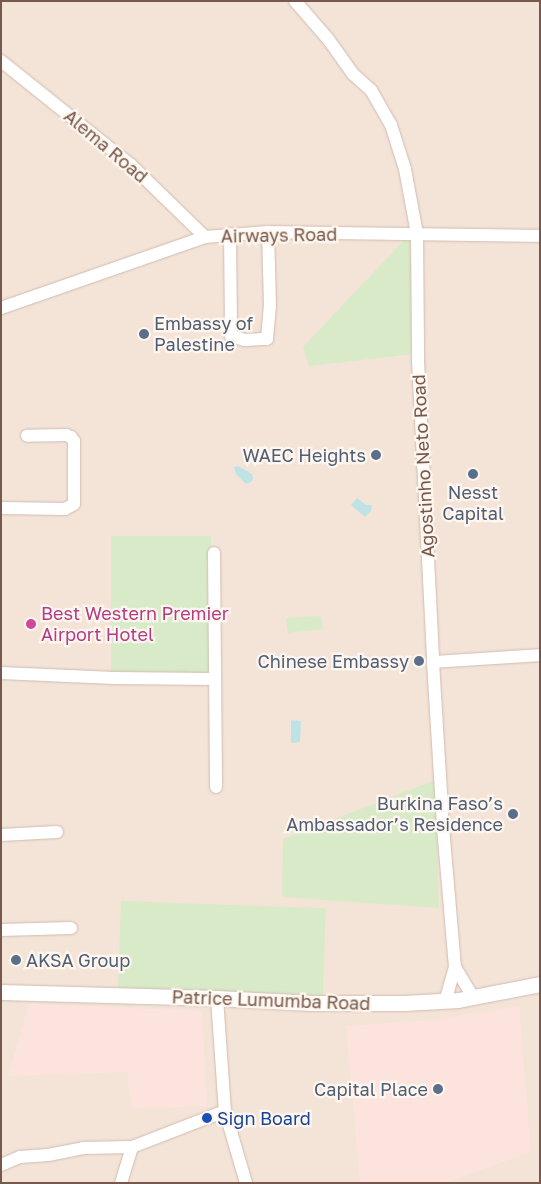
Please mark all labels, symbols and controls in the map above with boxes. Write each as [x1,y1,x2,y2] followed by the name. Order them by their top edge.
[60,105,152,187] street label: Alema Road
[221,223,337,247] street label: Airways Road
[154,313,253,356] place label: Embassy of Palestine
[138,328,150,340] marker: Embassy of Palestine
[407,374,439,558] street label: Agostinho Neto Road
[242,444,366,466] place label: WAEC Heights
[370,449,382,461] marker: WAEC Heights
[467,468,479,480] marker: Nesst Capital
[442,482,504,524] place label: Nesst Capital
[41,603,229,646] place label: Best Western Premier Airport Hotel
[25,618,37,630] marker: Best Western Premier Airport Hotel
[258,650,409,672] place label: Chinese Embassy
[413,655,425,667] marker: Chinese Embassy
[286,793,503,836] place label: Burkina Faso’s Ambassador’s Residence
[507,808,519,820] marker: Burkina Faso’s Ambassador’s Residence
[26,949,130,971] place label: AKSA Group
[10,954,22,966] marker: AKSA Group
[171,986,371,1014] street label: Patrice Lumumba Road
[314,1078,428,1100] place label: Capital Place
[432,1083,444,1095] marker: Capital Place
[217,1107,311,1129] place label: Sign Board
[201,1112,213,1124] marker: Sign Board

